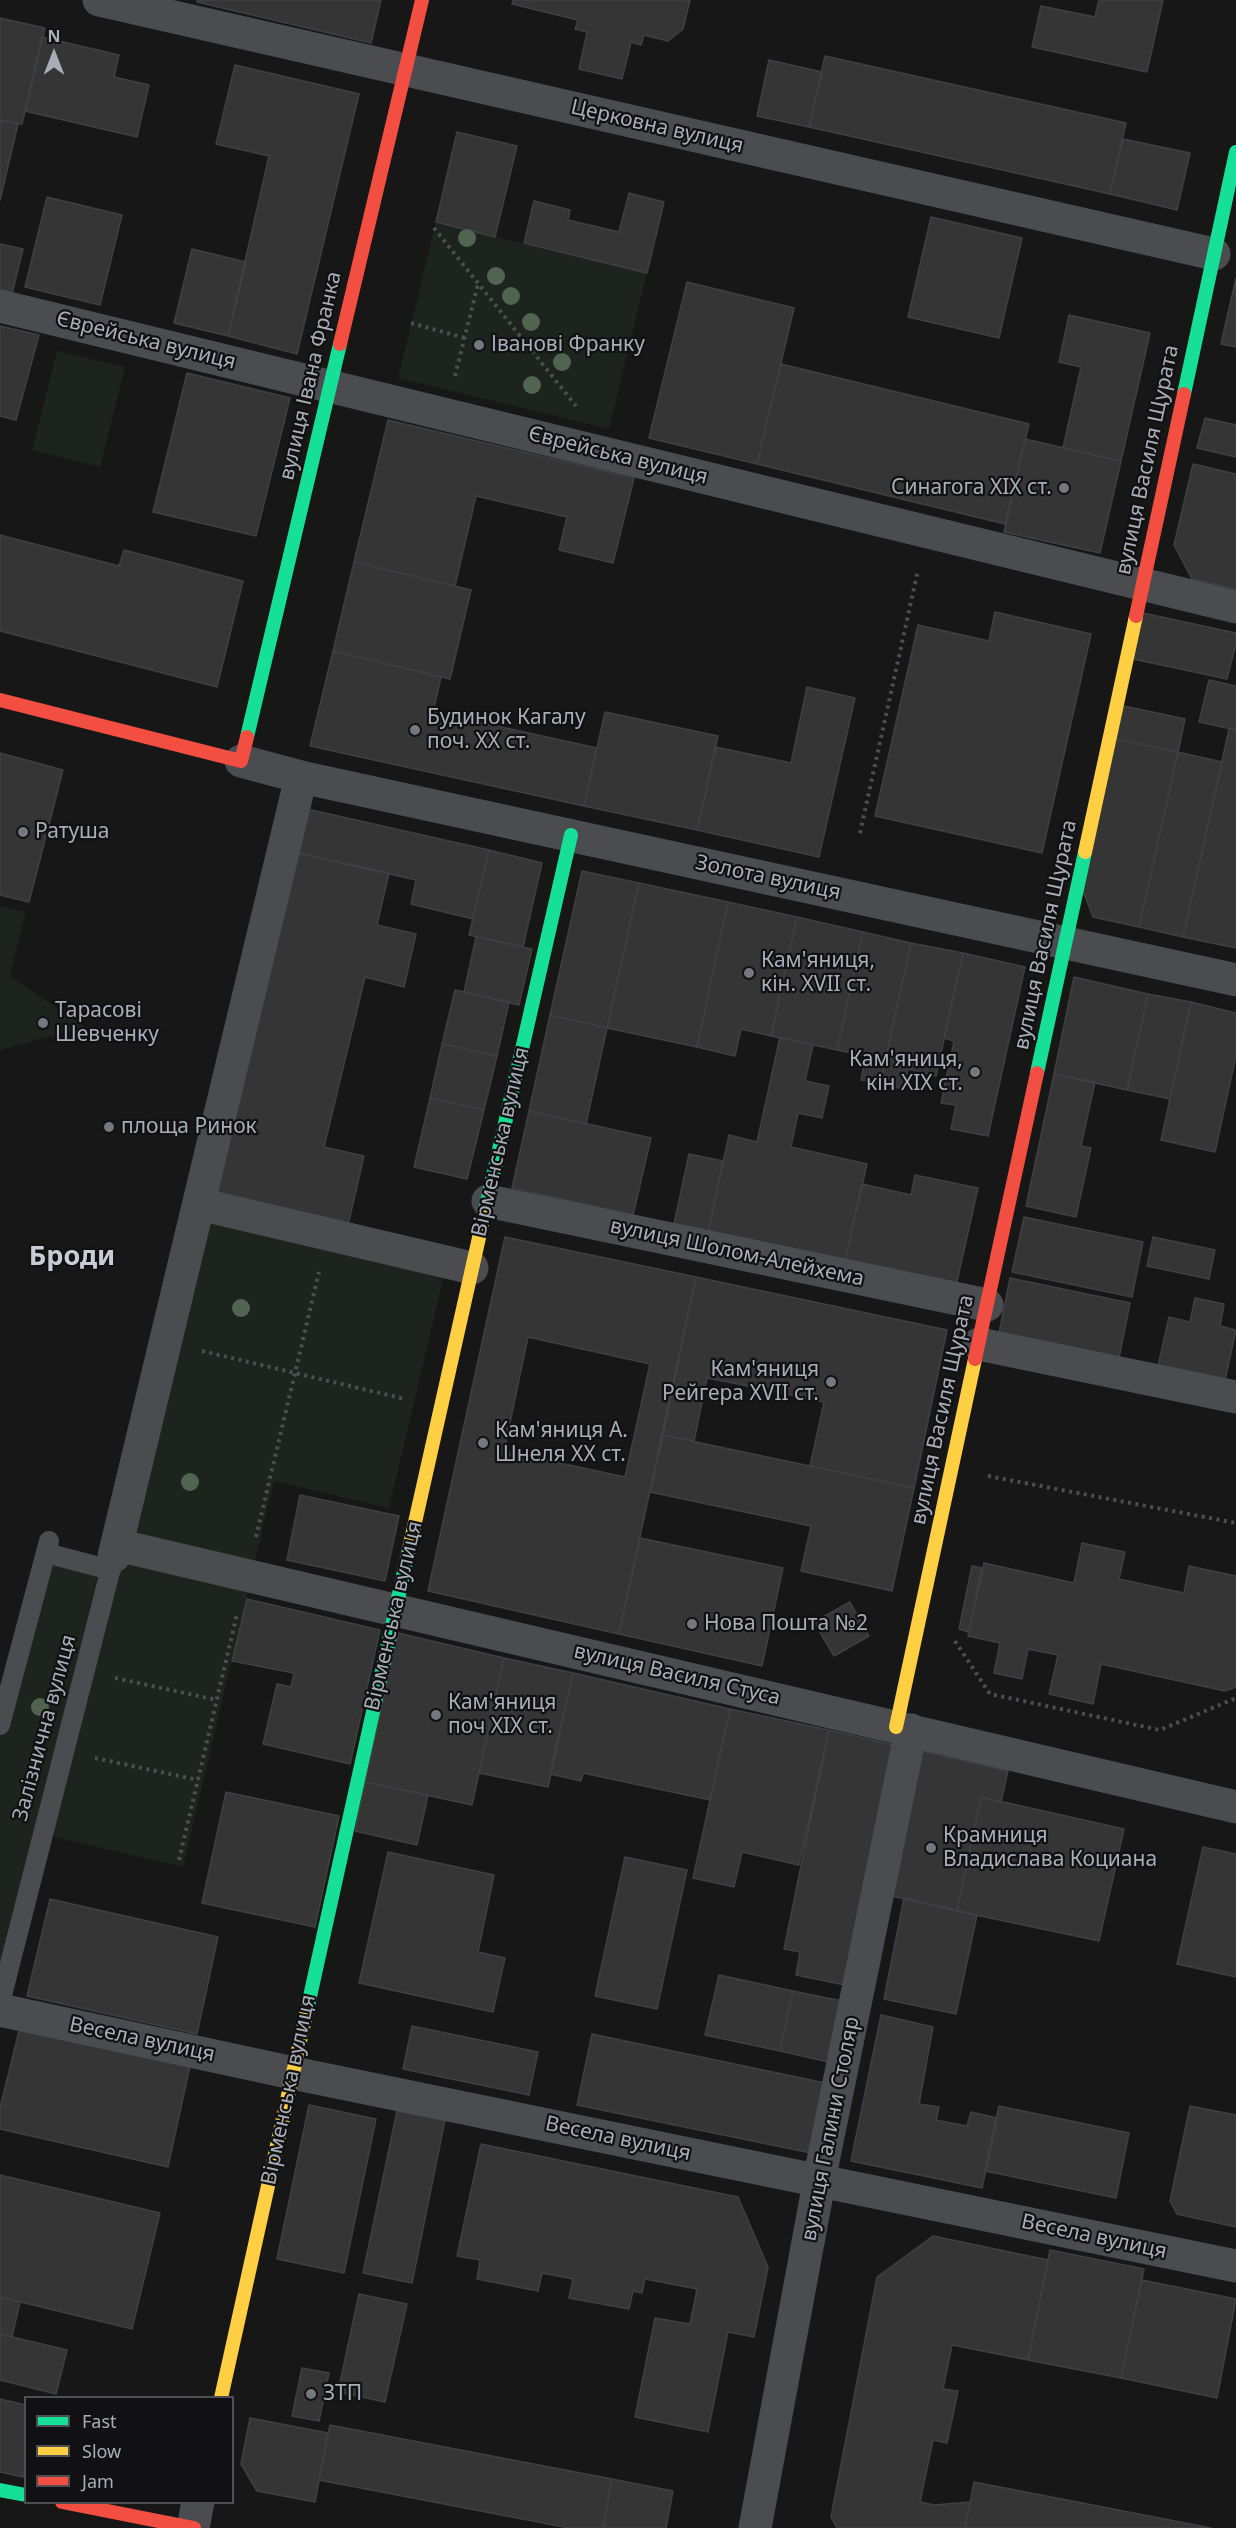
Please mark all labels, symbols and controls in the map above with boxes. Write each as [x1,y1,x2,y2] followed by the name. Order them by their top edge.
[24,24,84,84] north arrow
[47,25,61,47] text: N
[568,95,746,159] street label: Церковна вулиця
[275,269,347,483] street label: вулиця Івана Франка
[54,307,238,375] street label: Єврейська вулиця
[491,332,645,358] place label: Іванові Франку
[472,338,486,352] marker: Іванові Франку
[1111,343,1185,577] street label: вулиця Василя Щурата
[526,422,710,490] street label: Єврейська вулиця
[891,475,1052,501] place label: Синагога XIX ст.
[1057,481,1071,495] marker: Синагога XIX ст.
[427,705,586,755] place label: Будинок Кагалу поч. XX ст.
[408,723,422,737] marker: Будинок Кагалу поч. XX ст.
[1009,818,1083,1052] street label: вулиця Василя Щурата
[35,819,110,845] place label: Ратуша
[16,825,30,839] marker: Ратуша
[693,850,843,906] street label: Золота вулиця
[761,948,875,998] place label: Кам'яниця, кін. XVII ст.
[742,966,756,980] marker: Кам'яниця, кін. XVII ст.
[55,998,159,1048] place label: Тарасові Шевченку
[36,1016,50,1030] marker: Тарасові Шевченку
[467,1045,535,1239] street label: Вірменська вулиця
[849,1047,963,1097] place label: Кам'яниця, кін XIX ст.
[968,1065,982,1079] marker: Кам'яниця, кін XIX ст.
[121,1114,257,1140] place label: площа Ринок
[102,1120,116,1134] marker: площа Ринок
[608,1214,866,1292] street label: вулиця Шолом-Алейхема
[29,1241,115,1273] district label: Броди
[906,1293,980,1527] street label: вулиця Василя Щурата
[662,1357,819,1407] place label: Кам'яниця Рейгера XVII ст.
[824,1375,838,1389] marker: Кам'яниця Рейгера XVII ст.
[495,1418,628,1468] place label: Кам'яниця А. Шнеля XX cт.
[476,1436,490,1450] marker: Кам'яниця А. Шнеля XX cт.
[360,1519,428,1713] street label: Вірменська вулиця
[704,1611,868,1637] place label: Нова Пошта №2
[685,1617,699,1631] marker: Нова Пошта №2
[8,1632,82,1824] street label: Залізнична вулиця
[571,1639,783,1711] street label: вулиця Василя Стуса
[448,1690,556,1740] place label: Кам'яниця поч XIX ст.
[429,1708,443,1722] marker: Кам'яниця поч XIX ст.
[943,1823,1157,1873] place label: Крамниця Владислава Коциана
[924,1841,938,1855] marker: Крамниця Владислава Коциана
[257,1993,321,2187] street label: Вірменська вулиця
[67,2012,217,2068] street label: Весела вулиця
[797,2015,865,2243] street label: вулиця Галини Столяр
[543,2111,693,2167] street label: Весела вулиця
[1019,2209,1169,2265] street label: Весела вулиця
[323,2381,362,2407] place label: ЗТП
[304,2387,318,2401] marker: ЗТП
[24,2396,234,2504] legend
[82,2409,117,2433] text: Fast
[82,2439,121,2463] text: Slow
[82,2469,114,2493] text: Jam

